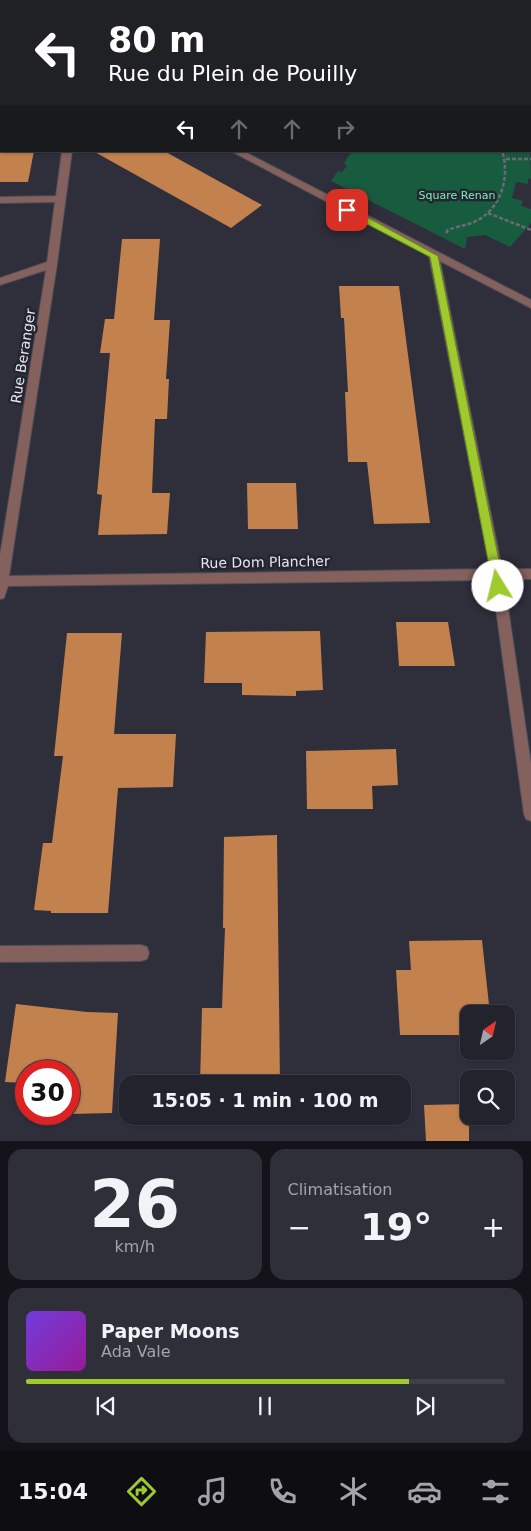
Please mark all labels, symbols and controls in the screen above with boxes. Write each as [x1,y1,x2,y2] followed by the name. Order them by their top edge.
[25,20,90,85] icon: left
[108,20,205,60] text: 80 m
[108,61,357,86] text: Rue du Plein de Pouilly
[172,115,200,143] icon: left
[225,115,253,143] icon: ahead
[278,115,306,143] icon: ahead
[331,115,359,143] icon: right
[326,189,368,231] pin
[419,189,495,202] park label: Square Renan
[333,196,361,224] icon: arrive
[8,307,38,405] street label: Rue Beranger
[200,553,330,571] street label: Rue Dom Plancher
[471,559,523,611] position arrow
[460,1005,515,1060] north arrow
[460,1005,515,1125] map controls
[15,1060,80,1125] speed limit sign: 30
[460,1070,515,1125] button: search
[151,1089,379,1111] text: 15:05 · 1 min · 100 m
[90,1167,180,1242] text: 26
[288,1180,392,1199] text: Climatisation
[360,1205,432,1249] text: 19°
[288,1211,311,1244] text: −
[482,1211,505,1244] text: +
[115,1237,155,1256] text: km/h
[101,1320,240,1342] text: Paper Moons
[101,1342,171,1361] text: Ada Vale
[92,1392,120,1420] icon: previous
[251,1392,279,1420] icon: pause
[411,1392,439,1420] icon: next
[124,1474,159,1509] icon: directions
[195,1474,230,1509] icon: music
[265,1474,300,1509] icon: phone
[336,1474,371,1509] icon: climate
[407,1474,442,1509] icon: car
[478,1474,513,1509] icon: filters
[18,1479,88,1504] text: 15:04

